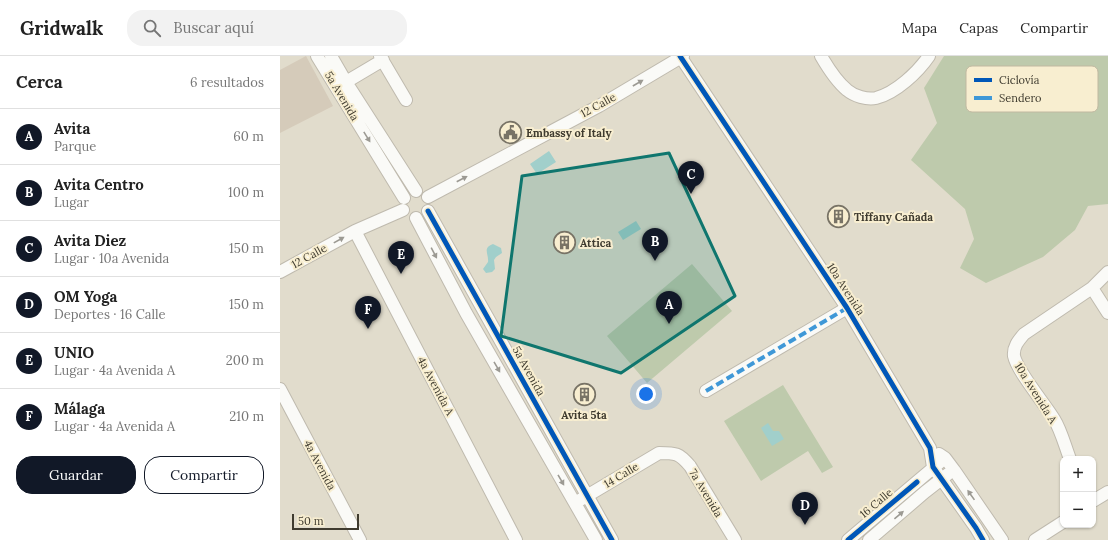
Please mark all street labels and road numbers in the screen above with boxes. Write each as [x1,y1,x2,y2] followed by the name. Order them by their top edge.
[322,69,362,123] street label: 5a Avenida
[578,90,618,120] street label: 12 Calle
[289,241,329,271] street label: 12 Calle
[824,260,868,318] street label: 10a Avenida
[510,344,549,399] street label: 5a Avenida
[415,354,458,419] street label: 4a Avenida A
[1012,360,1061,427] street label: 10a Avenida A
[301,438,339,493] street label: 4a Avenida
[601,459,641,491] street label: 14 Calle
[686,466,726,520] street label: 7a Avenida
[857,485,895,521] street label: 16 Calle

